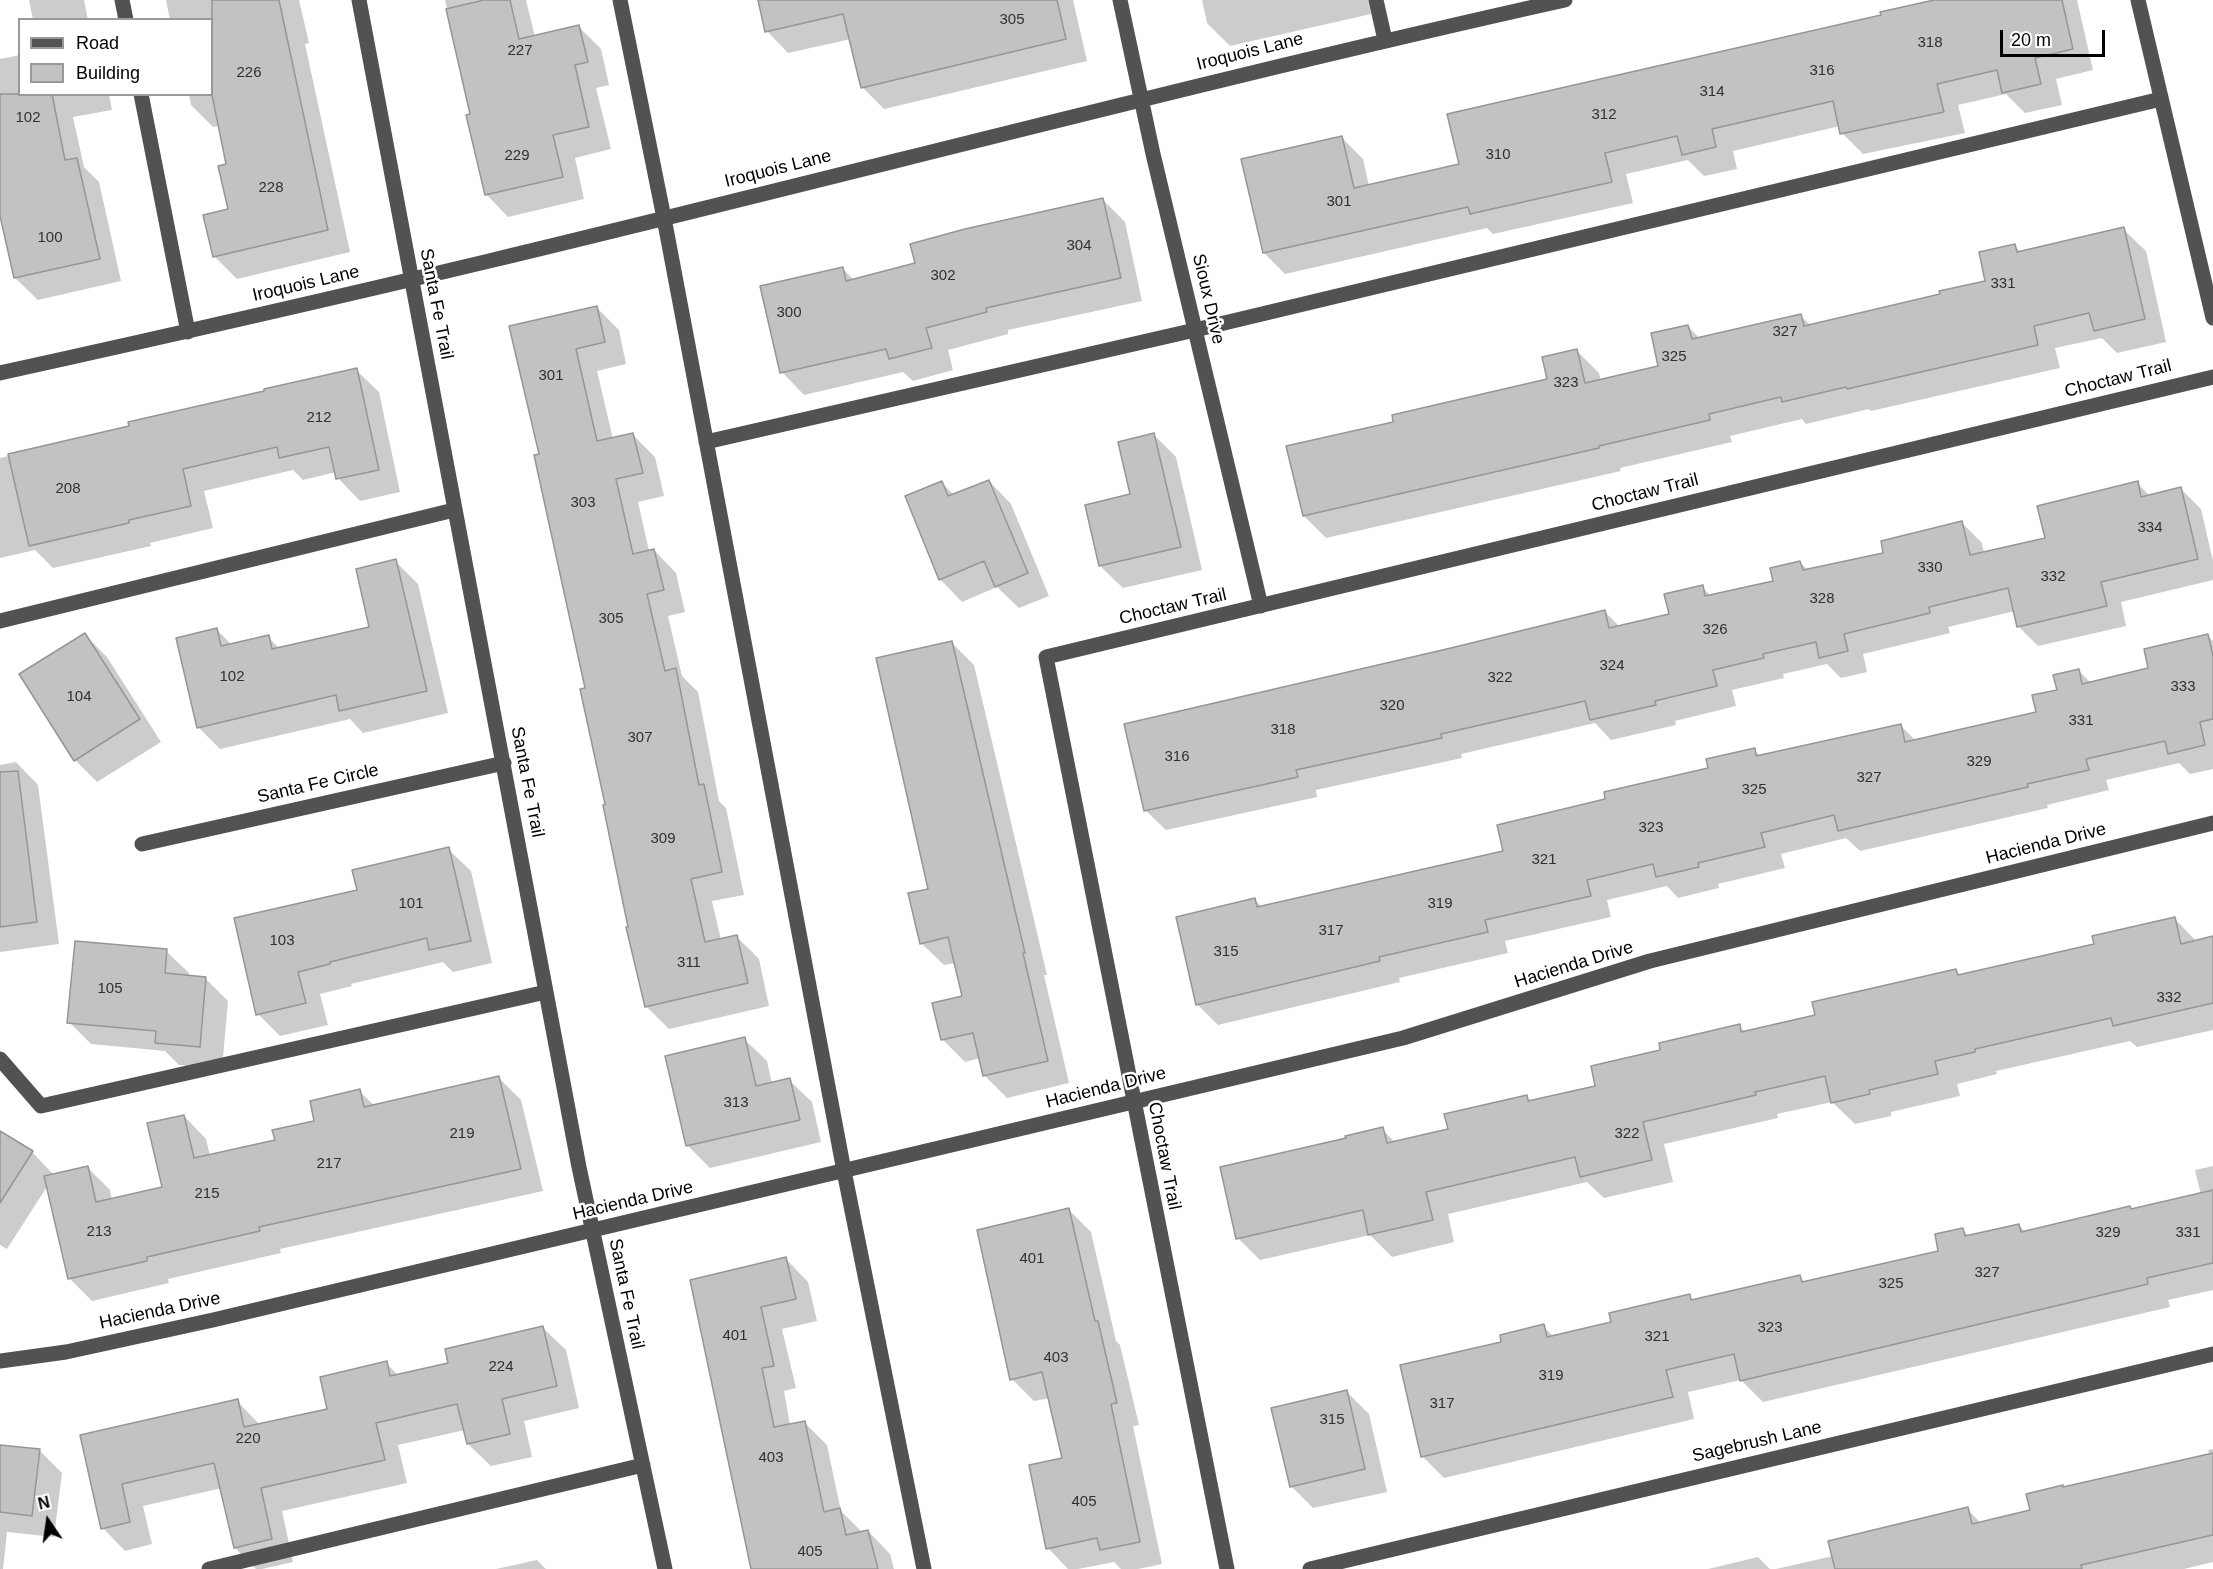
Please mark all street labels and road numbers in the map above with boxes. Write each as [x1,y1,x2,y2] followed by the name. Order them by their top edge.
[1194,28,1306,76] street label: Iroquois Lane
[722,145,834,193] street label: Iroquois Lane
[415,247,457,361] street label: Santa Fe Trail
[1187,252,1229,346] street label: Sioux Drive
[250,261,362,307] street label: Iroquois Lane
[2062,355,2174,403] street label: Choctaw Trail
[1589,469,1701,517] street label: Choctaw Trail
[1117,584,1229,630] street label: Choctaw Trail
[506,725,548,839] street label: Santa Fe Trail
[255,760,381,808] street label: Santa Fe Circle
[1984,819,2108,869] street label: Hacienda Drive
[1512,937,1636,993] street label: Hacienda Drive
[1044,1063,1168,1113] street label: Hacienda Drive
[1143,1100,1185,1212] street label: Choctaw Trail
[571,1177,695,1225] street label: Hacienda Drive
[604,1237,648,1351] street label: Santa Fe Trail
[98,1288,222,1334] street label: Hacienda Drive
[1690,1417,1824,1467] street label: Sagebrush Lane

